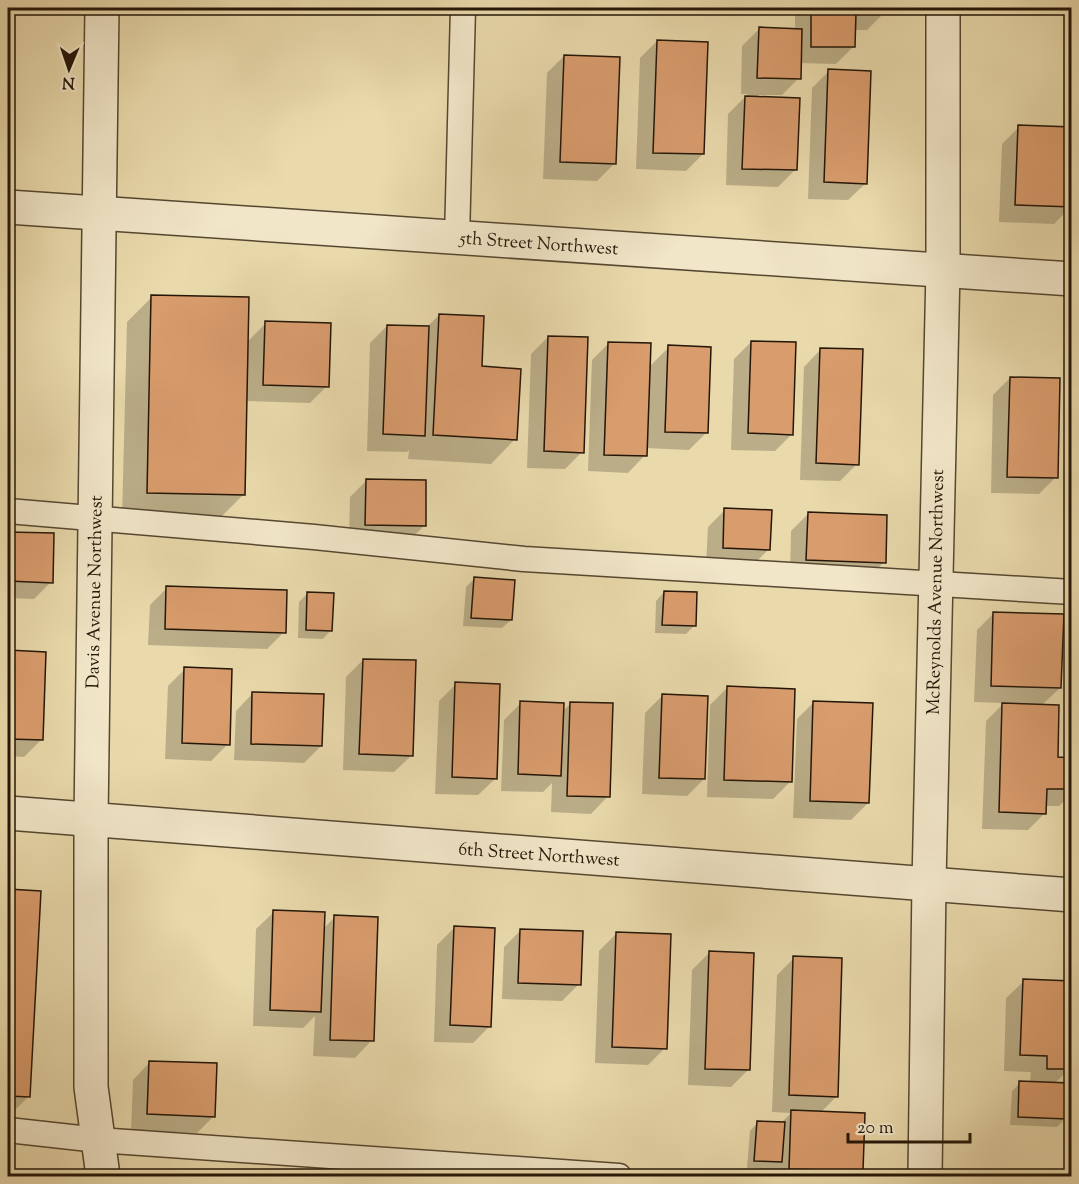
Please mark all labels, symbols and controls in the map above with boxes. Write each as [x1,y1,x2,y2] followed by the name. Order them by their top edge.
[39,39,99,99] north arrow
[62,70,75,93] text: N
[458,226,619,264] street label: 5th Street Northwest
[922,469,952,715] street label: McReynolds Avenue Northwest
[81,495,111,689] street label: Davis Avenue Northwest
[457,837,620,875] street label: 6th Street Northwest
[848,1106,970,1144] scale bar
[857,1116,894,1142] text: 20 m

